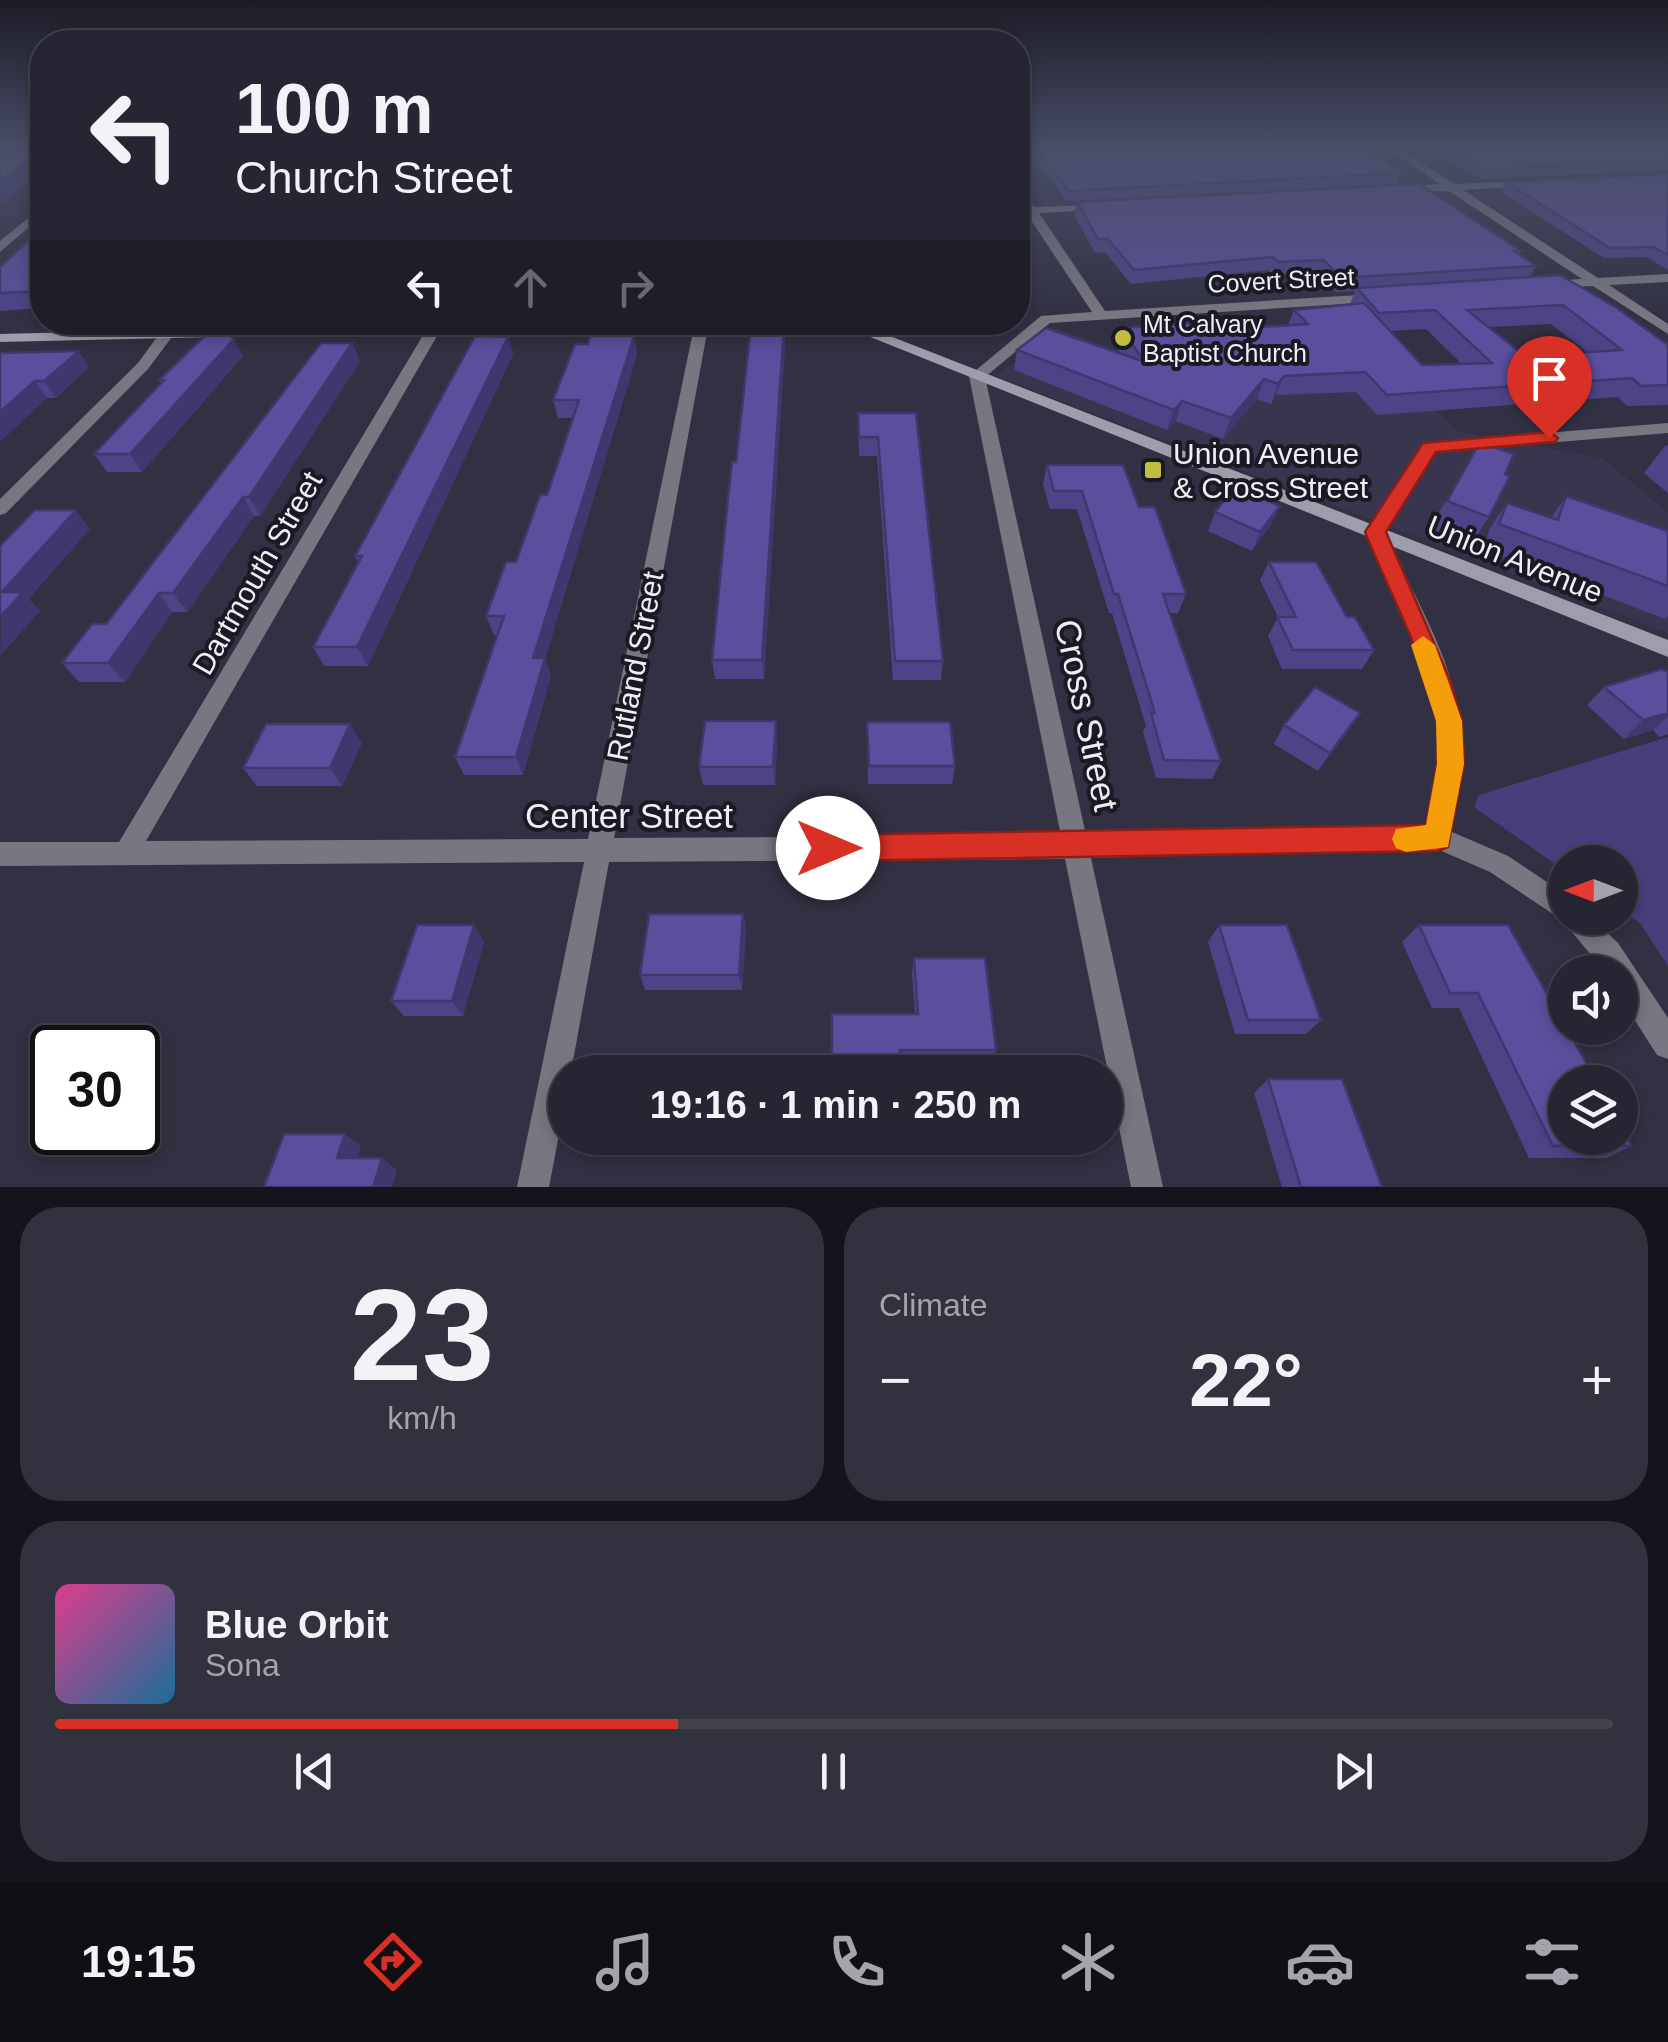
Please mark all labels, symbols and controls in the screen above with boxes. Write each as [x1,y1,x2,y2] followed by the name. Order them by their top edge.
[70,70,200,200] icon: left
[235,70,433,148] text: 100 m
[235,152,513,203] text: Church Street
[398,260,453,315] icon: left
[503,260,558,315] icon: ahead
[608,260,663,315] icon: right
[1207,262,1355,298] street label: Covert Street
[1143,310,1307,367] place label: Mt Calvary Baptist Church
[1112,327,1134,349] marker: Mt Calvary Baptist Church
[1507,336,1592,439] pin
[1522,351,1577,406] icon: arrive
[1173,437,1369,504] place label: Union Avenue & Cross Street
[1142,459,1164,481] marker: Union Avenue & Cross Street
[186,465,329,680] street label: Dartmouth Street
[1422,509,1608,609] street label: Union Avenue
[601,568,670,763] street label: Rutland Street
[1048,616,1126,814] street label: Cross Street
[525,796,733,835] street label: Center Street
[776,796,880,900] position arrow
[1548,845,1638,935] north arrow
[1548,845,1638,1155] map controls
[1548,955,1638,1045] button: sound
[30,1025,160,1155] speed limit sign: 30
[1548,1065,1638,1155] button: layers
[650,1084,1021,1126] text: 19:16 · 1 min · 250 m
[350,1262,494,1408] text: 23
[879,1287,987,1323] text: Climate
[1189,1338,1303,1422] text: 22°
[879,1349,911,1411] text: −
[1581,1349,1613,1411] text: +
[387,1400,457,1436] text: km/h
[205,1604,389,1646] text: Blue Orbit
[205,1647,280,1683] text: Sona
[287,1744,342,1799] icon: previous
[806,1744,861,1799] icon: pause
[1326,1744,1381,1799] icon: next
[358,1927,428,1997] icon: directions
[590,1927,660,1997] icon: music
[822,1927,892,1997] icon: phone
[1053,1927,1123,1997] icon: climate
[1285,1927,1355,1997] icon: car
[1517,1927,1587,1997] icon: filters
[81,1936,196,1987] text: 19:15

